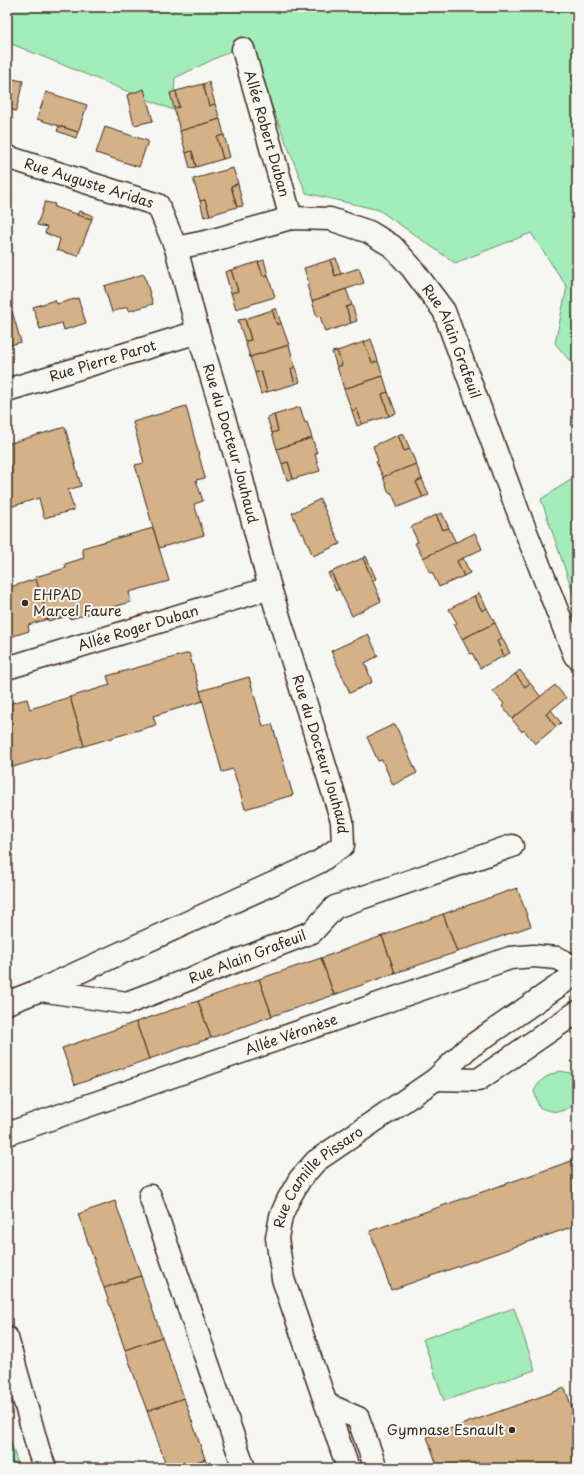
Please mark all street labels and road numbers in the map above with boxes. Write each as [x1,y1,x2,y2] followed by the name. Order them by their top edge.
[240,68,296,199] street label: Allée Robert Duban
[22,152,156,213] street label: Rue Auguste Aridas
[417,279,486,401] street label: Rue Alain Grafeuil
[47,334,159,387] street label: Rue Pierre Parot
[198,361,264,526] street label: Rue du Docteur Jouhaud
[75,599,201,656] street label: Allée Roger Duban
[287,672,354,835] street label: Rue du Docteur Jouhaud
[186,924,309,988] street label: Rue Alain Grafeuil
[242,1008,340,1060] street label: Allée Véronèse
[268,1121,367,1230] street label: Rue Camille Pissaro

